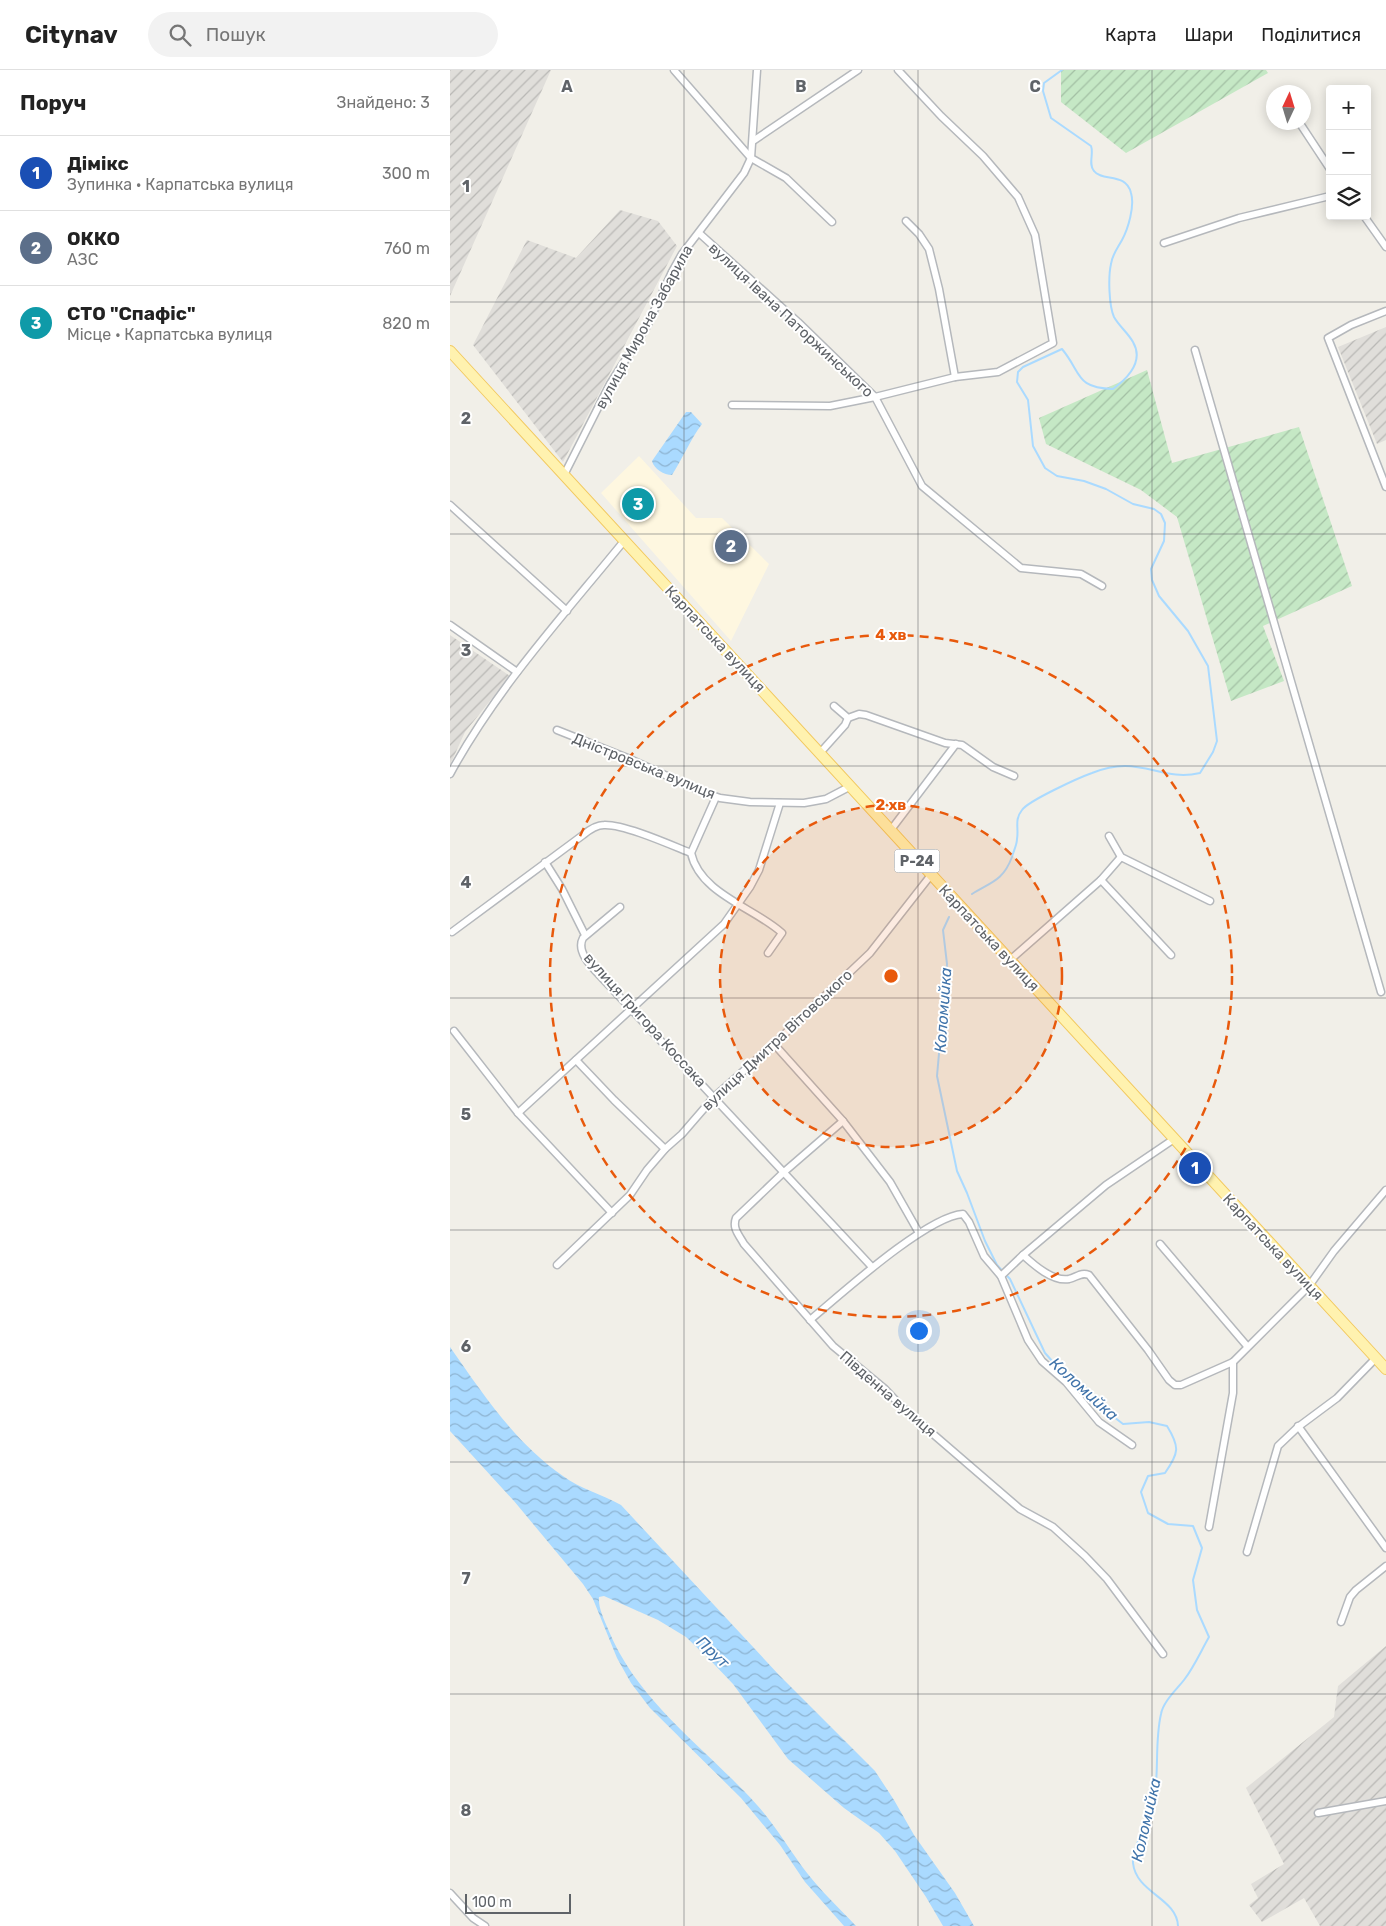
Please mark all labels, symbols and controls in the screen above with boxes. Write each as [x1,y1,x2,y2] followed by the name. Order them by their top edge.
[148,12,498,57] search box
[25,21,118,49] text: Citynav
[166,21,194,49] icon: search
[206,23,266,46] text: Пошук
[1105,24,1156,46] text: Карта
[1184,24,1233,46] text: Шари
[1261,24,1361,46] text: Поділитися
[561,77,573,96] text: A
[795,77,807,96] text: B
[1029,77,1041,96] text: C
[1266,85,1311,130] north arrow
[1326,85,1371,220] map controls
[1326,85,1371,130] button: +
[20,90,86,115] text: Поруч
[337,93,430,112] text: Знайдено: 3
[1326,130,1371,175] button: −
[67,152,129,175] text: Дімікс
[32,164,40,183] text: 1
[382,164,430,183] text: 300 m
[67,175,293,194] text: Зупинка · Карпатська вулиця
[1326,175,1371,220] button: layers
[462,177,470,196] text: 1
[67,227,120,250] text: ОККО
[31,239,41,258] text: 2
[384,239,430,258] text: 760 m
[705,239,877,401] street label: вулиця Івана Паторжинського
[591,242,697,412] street label: вулиця Мирона Забарила
[67,250,98,269] text: АЗС
[67,302,196,325] text: СТО "Спафіс"
[31,314,41,333] text: 3
[382,314,430,333] text: 820 m
[67,325,273,344] text: Місце · Карпатська вулиця
[461,409,471,428] text: 2
[622,485,654,523] pin: 3
[715,527,747,565] pin: 2
[661,582,769,696] street label: Карпатська вулиця
[875,626,907,644] text: 4 хв
[461,641,471,660] text: 3
[570,729,718,803] street label: Дністровська вулиця
[876,796,906,814] text: 2 хв
[894,849,940,872] road number: Р-24
[461,873,472,892] text: 4
[935,881,1043,995] street label: Карпатська вулиця
[580,949,710,1091] street label: вулиця Григора Коссака
[698,966,856,1114] street label: вулиця Дмитра Вітовського
[882,967,900,985] centre of rings
[931,967,955,1053] water label: Коломийка
[461,1105,471,1124] text: 5
[1179,1149,1211,1187] pin: 1
[1219,1190,1327,1304] street label: Карпатська вулиця
[906,1318,932,1344] your location
[461,1337,471,1356] text: 6
[836,1347,940,1441] street label: Південна вулиця
[1046,1353,1122,1425] water label: Коломийка
[461,1569,471,1588] text: 7
[693,1632,734,1672] water label: Прут
[1127,1776,1165,1864] water label: Коломийка
[461,1801,472,1820] text: 8
[465,1891,571,1914] scale bar
[472,1894,512,1911] text: 100 m

